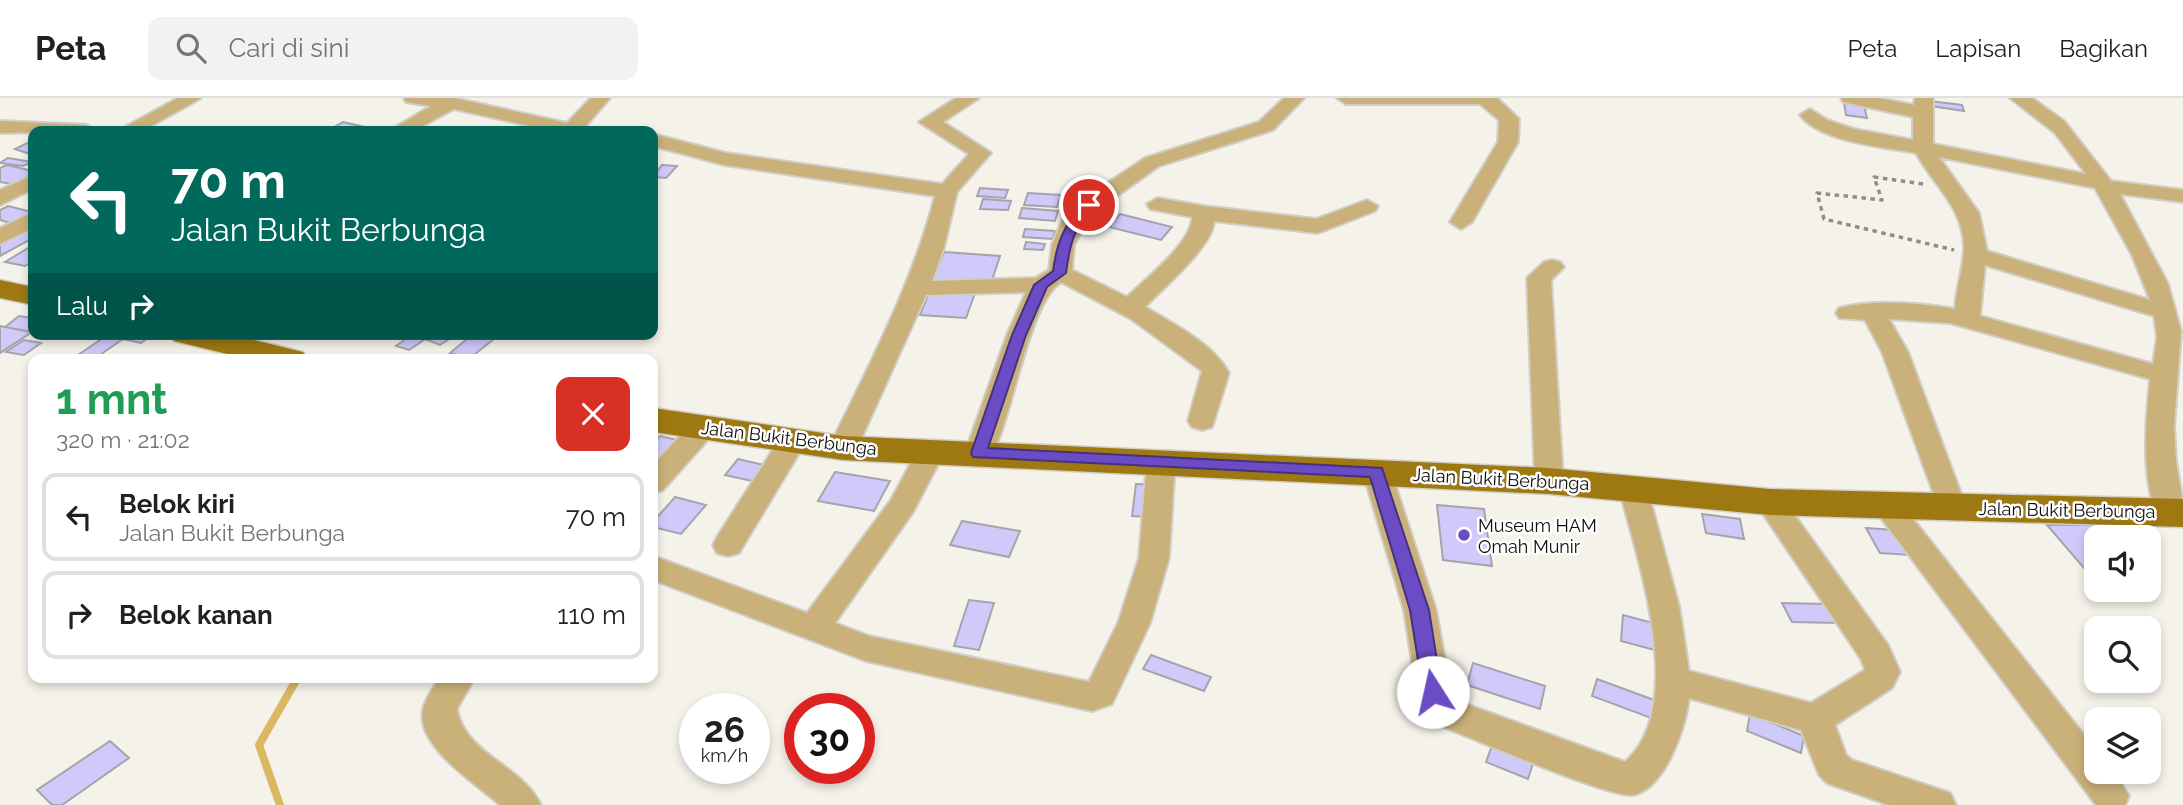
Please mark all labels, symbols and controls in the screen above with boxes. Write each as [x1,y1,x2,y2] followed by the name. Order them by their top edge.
[148,17,638,80] search box
[35,29,106,68] text: Peta
[172,29,210,67] icon: search
[228,33,349,63] text: Cari di sini
[1848,34,1897,63] text: Peta
[1935,34,2021,63] text: Lapisan
[2059,34,2148,63] text: Bagikan
[171,152,286,209] text: 70 m
[56,154,147,245] icon: left
[1059,175,1119,235] pin
[1070,186,1108,224] icon: arrive
[171,211,486,248] text: Jalan Bukit Berbunga
[122,287,160,325] icon: right
[56,291,108,321] text: Lalu
[56,375,167,424] text: 1 mnt
[556,377,630,451] button: close
[700,417,878,459] street label: Jalan Bukit Berbunga
[56,426,190,453] text: 320 m · 21:02
[1412,464,1590,494] street label: Jalan Bukit Berbunga
[119,489,235,519] text: Belok kiri
[60,498,98,536] icon: left
[1978,498,2156,522] street label: Jalan Bukit Berbunga
[566,502,626,532] text: 70 m
[1478,515,1597,557] place label: Museum HAM Omah Munir
[119,519,345,546] text: Jalan Bukit Berbunga
[2084,525,2161,784] map controls
[2084,525,2161,602] button: sound
[1456,527,1472,543] marker: Museum HAM Omah Munir
[60,596,98,634] icon: right
[119,600,273,630] text: Belok kanan
[557,600,626,630] text: 110 m
[2084,616,2161,693] button: search
[1396,655,1470,729] position arrow
[784,693,875,784] speed limit sign: 30
[2084,707,2161,784] button: layers
[704,709,745,750] text: 26
[701,745,748,766] text: km/h

